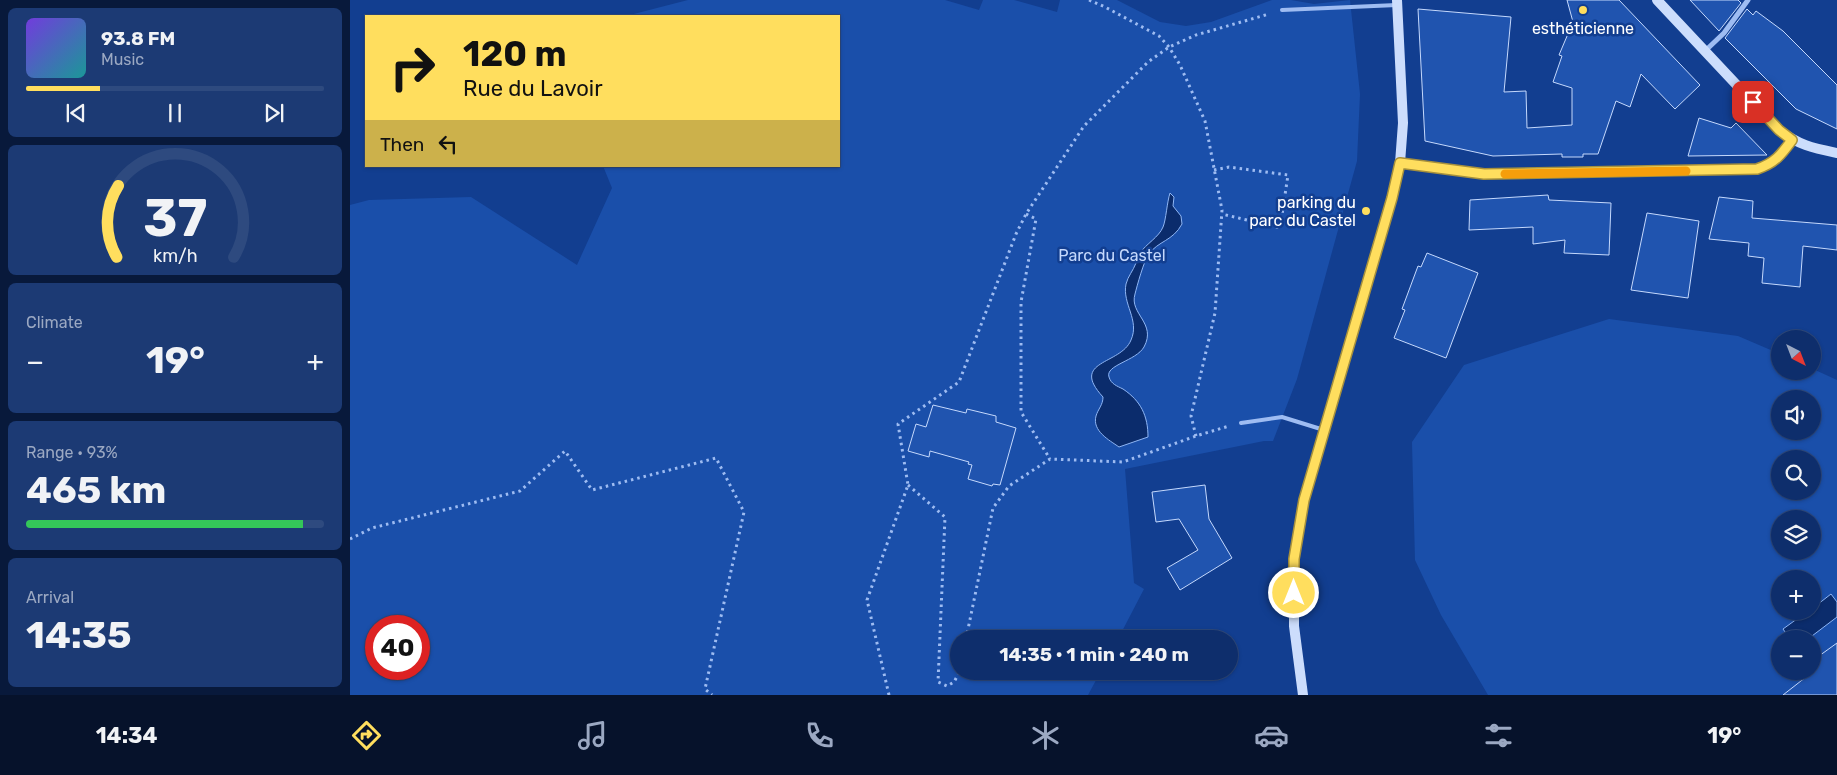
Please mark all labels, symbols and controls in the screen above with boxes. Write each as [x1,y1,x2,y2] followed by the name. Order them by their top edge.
[1577,4,1589,16] marker: esthéticienne
[1532,19,1634,38] place label: esthéticienne
[101,27,175,50] text: 93.8 FM
[463,33,566,75] text: 120 m
[380,35,445,100] icon: right
[101,50,144,69] text: Music
[463,75,603,102] text: Rue du Lavoir
[1732,81,1774,123] pin
[1739,88,1767,116] icon: arrive
[62,99,90,127] icon: previous
[161,99,189,127] icon: pause
[260,99,288,127] icon: next
[434,130,462,158] icon: left
[380,133,424,156] text: Then
[143,187,207,249] text: 37
[1249,193,1356,230] place label: parking du parc du Castel
[1360,205,1372,217] marker: parking du parc du Castel
[153,245,197,266] text: km/h
[1058,246,1166,265] park label: Parc du Castel
[26,313,83,332] text: Climate
[1771,330,1821,380] north arrow
[1771,330,1821,680] map controls
[146,337,205,383] text: 19°
[26,345,44,378] text: −
[307,345,324,378] text: +
[1771,390,1821,440] button: sound
[26,443,118,462] text: Range · 93%
[1771,450,1821,500] button: search
[26,467,166,513] text: 465 km
[1771,510,1821,560] button: layers
[1267,566,1319,618] position arrow
[1771,570,1821,620] button: +
[26,588,74,607] text: Arrival
[26,612,132,658] text: 14:35
[365,615,430,680] speed limit sign: 40
[1771,630,1821,680] button: −
[999,643,1189,666] text: 14:35 · 1 min · 240 m
[349,718,384,753] icon: directions
[575,718,610,753] icon: music
[802,718,837,753] icon: phone
[1028,718,1063,753] icon: climate
[1254,718,1289,753] icon: car
[1481,718,1516,753] icon: filters
[96,722,158,749] text: 14:34
[1707,722,1741,749] text: 19°

